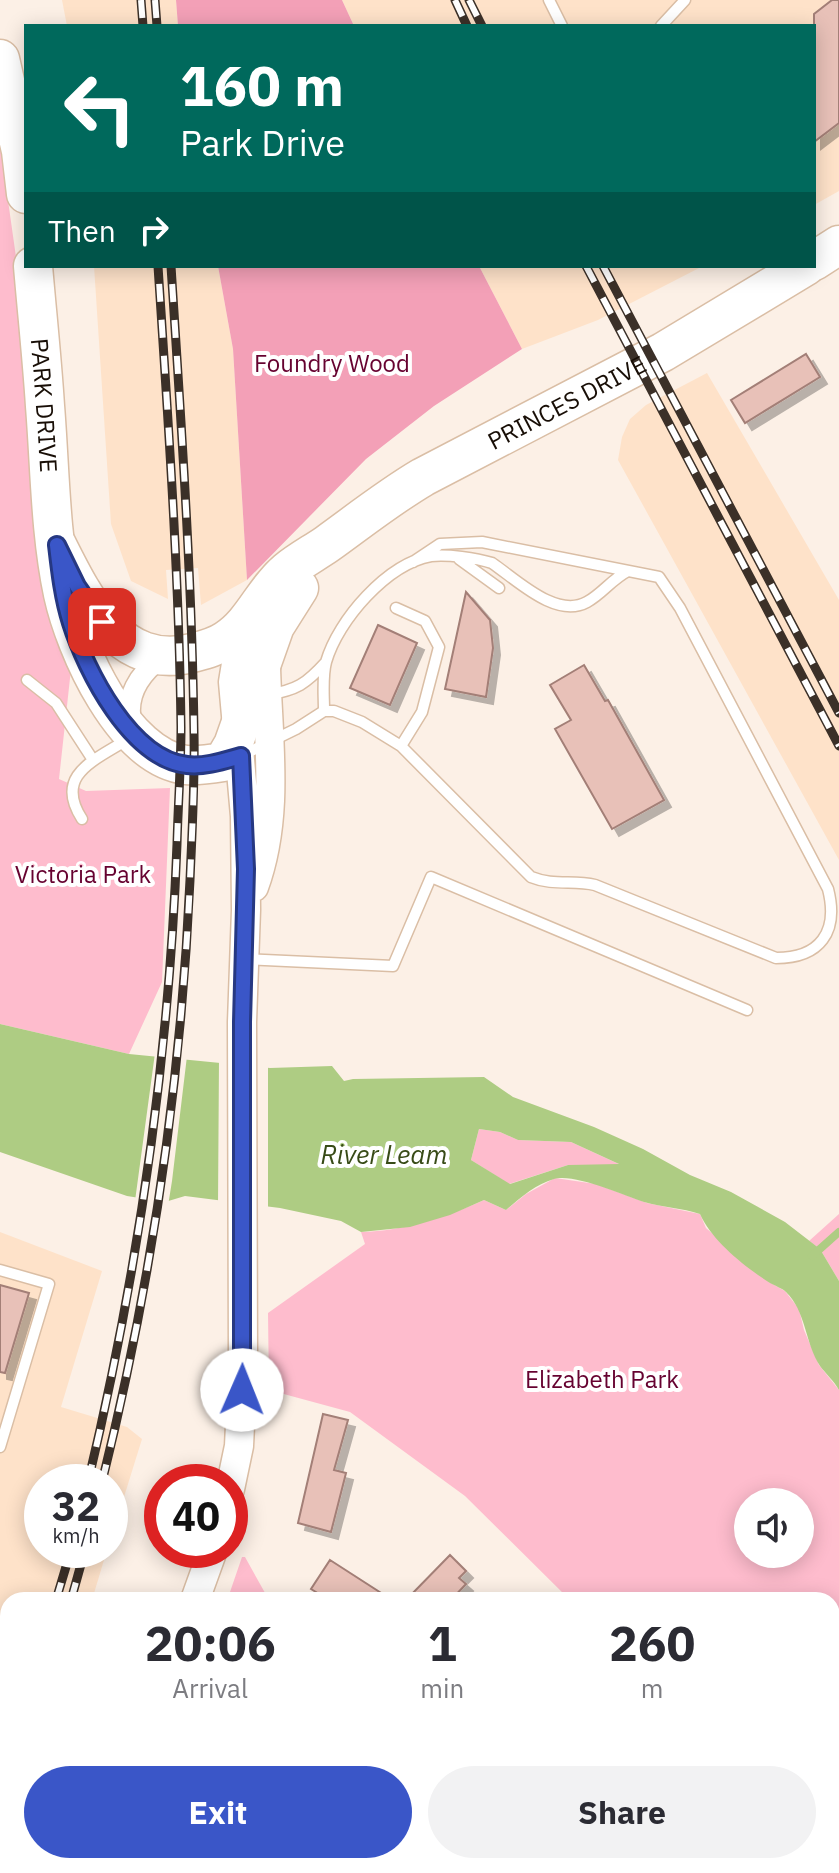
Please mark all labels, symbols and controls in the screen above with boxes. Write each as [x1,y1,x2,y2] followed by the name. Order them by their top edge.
[180,49,344,121] text: 160 m
[48,56,152,160] icon: left
[180,119,345,166] text: Park Drive
[132,208,176,252] icon: right
[48,211,116,250] text: Then
[24,337,65,474] street label: PARK DRIVE
[254,347,410,379] park label: Foundry Wood
[482,348,652,457] street label: PRINCES DRIVE
[68,588,136,656] pin
[80,600,124,644] icon: arrive
[15,858,152,890] park label: Victoria Park
[320,1137,448,1171] water label: River Leam
[200,1348,284,1432] position arrow
[525,1363,679,1395] park label: Elizabeth Park
[144,1464,248,1568] speed limit sign: 40
[52,1480,100,1532] text: 32
[734,1488,814,1568] map controls
[734,1488,814,1568] button: sound
[52,1522,100,1549] text: km/h
[145,1612,276,1674] text: 20:06
[428,1612,457,1674] text: 1
[609,1612,695,1674] text: 260
[172,1671,248,1705] text: Arrival
[420,1671,464,1705] text: min
[641,1671,663,1705] text: m
[24,1766,412,1858] button: Exit
[428,1766,816,1858] button: Share

